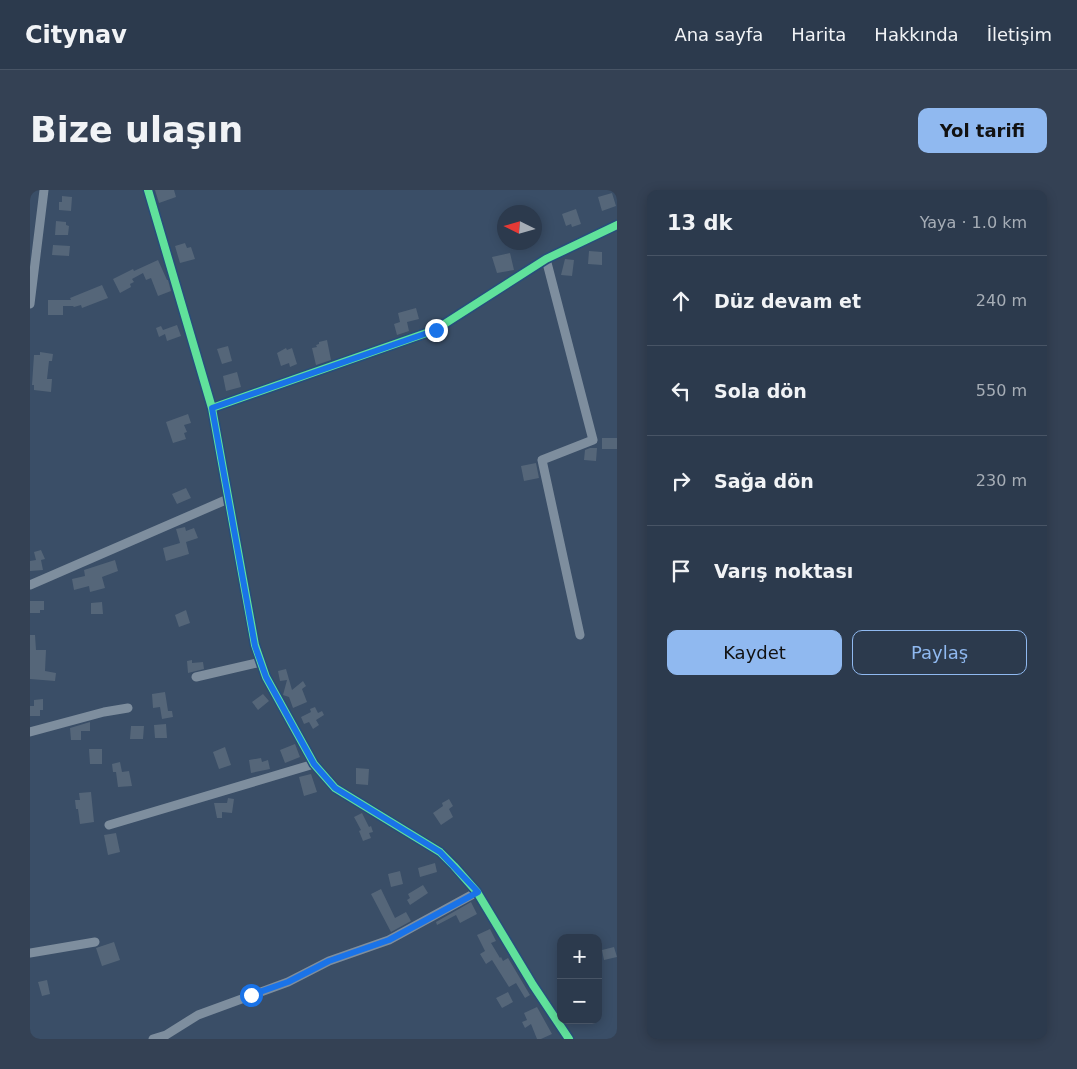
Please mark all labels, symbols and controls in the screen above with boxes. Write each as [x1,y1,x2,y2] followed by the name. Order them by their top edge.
[25,21,127,49] text: Citynav
[674,24,763,45] text: Ana sayfa
[791,24,846,45] text: Harita
[874,24,959,45] text: Hakkında
[987,24,1052,45] text: İletişim
[918,108,1047,153] button: Yol tarifi
[30,110,243,150] text: Bize ulaşın
[497,205,542,250] north arrow
[667,211,733,235] text: 13 dk
[920,213,1027,232] text: Yaya · 1.0 km
[667,287,695,315] icon: ahead
[714,290,861,312] text: Düz devam et
[976,291,1027,310] text: 240 m
[425,319,448,342] route end
[667,377,695,405] icon: left
[714,380,807,402] text: Sola dön
[976,381,1027,400] text: 550 m
[667,467,695,495] icon: right
[714,470,814,492] text: Sağa dön
[976,471,1027,490] text: 230 m
[667,557,695,585] icon: arrive
[714,560,853,582] text: Varış noktası
[667,630,842,675] button: Kaydet
[852,630,1027,675] button: Paylaş
[557,934,602,1024] map controls
[557,934,602,979] button: +
[557,979,602,1024] button: −
[240,984,263,1007] route start

